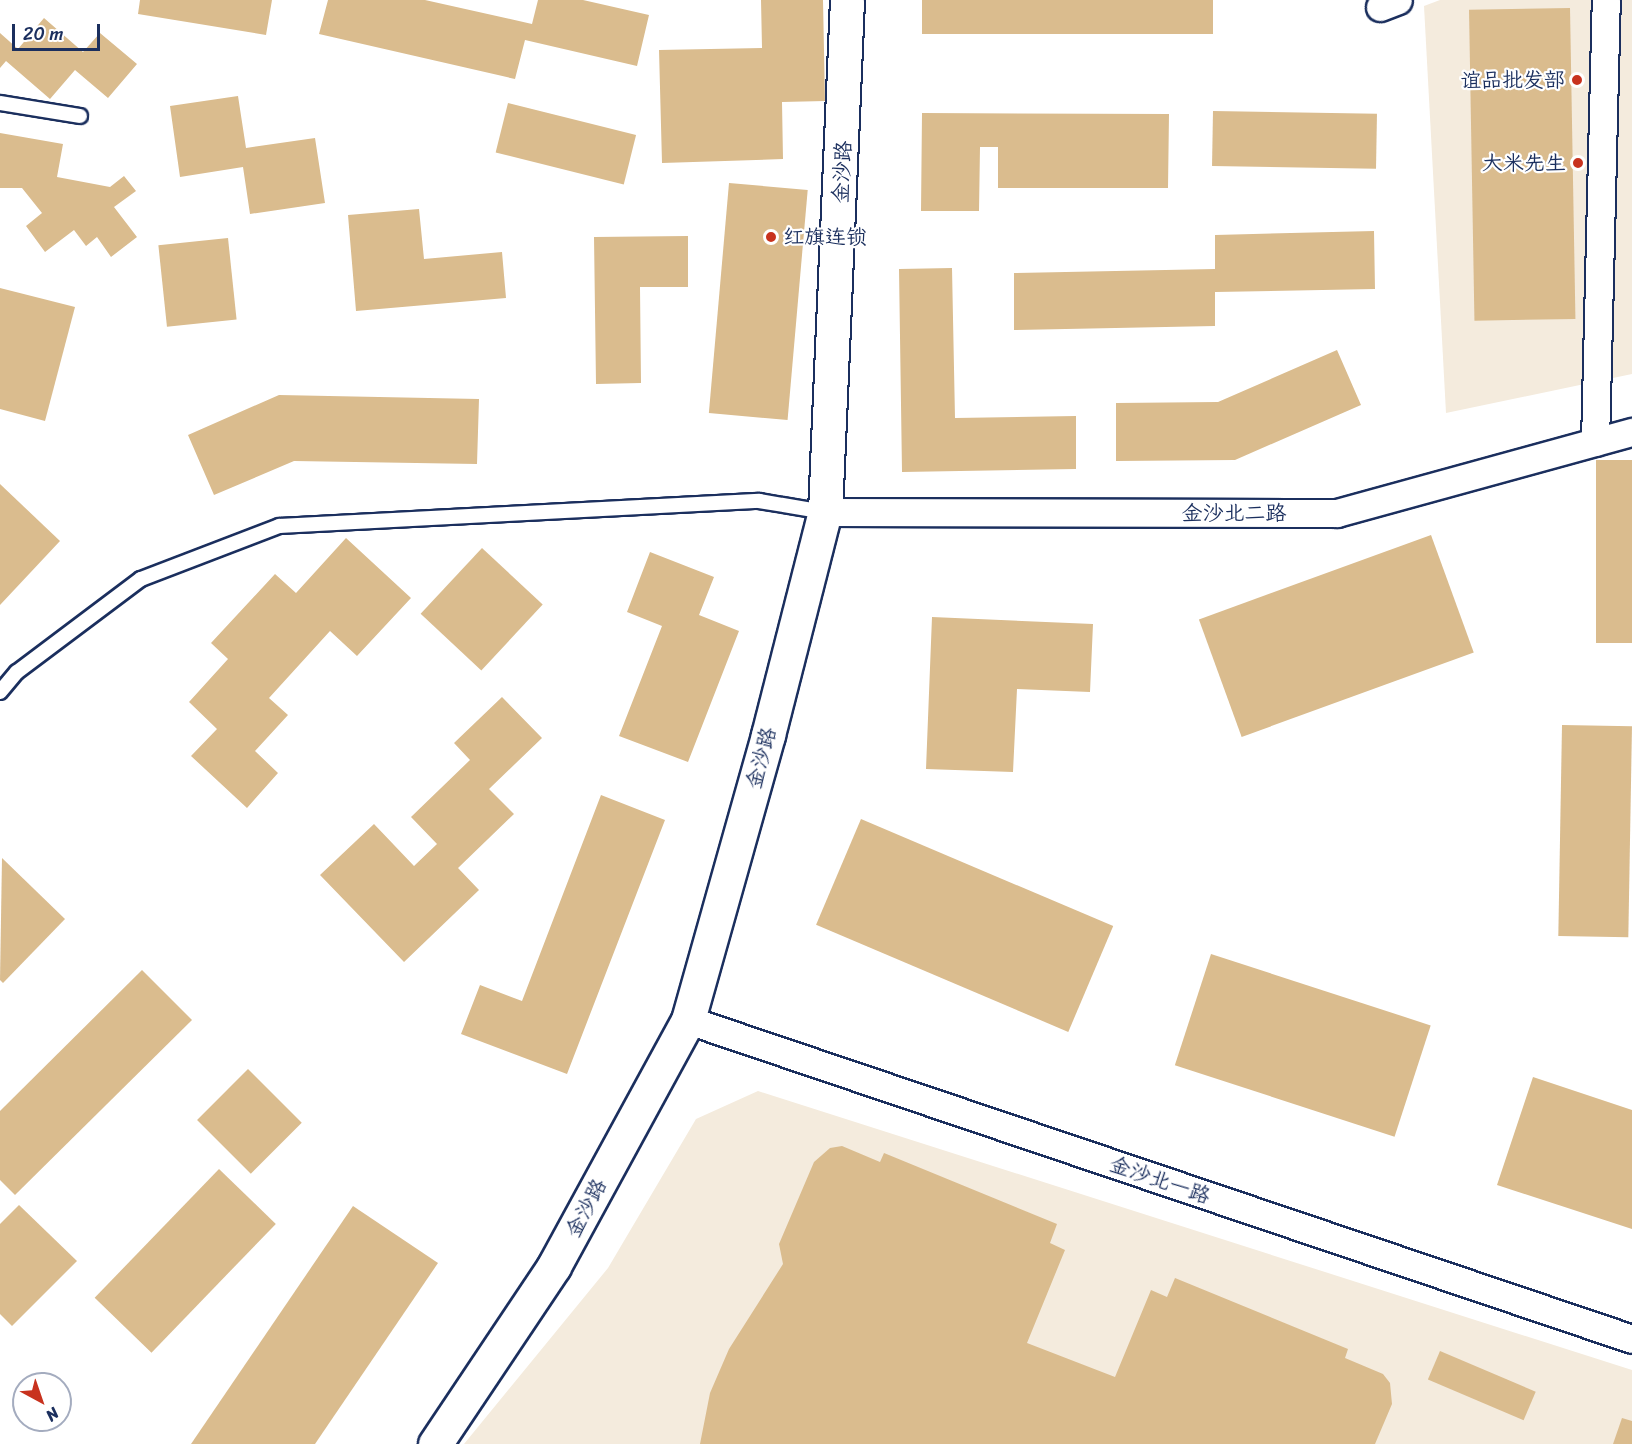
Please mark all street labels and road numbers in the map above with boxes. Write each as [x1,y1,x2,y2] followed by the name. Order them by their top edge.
[828,140,856,204] street label: 金沙路
[1182,500,1286,526] street label: 金沙北二路
[741,724,781,792] street label: 金沙路
[1106,1151,1214,1209] street label: 金沙北一路
[560,1174,612,1242] street label: 金沙路

